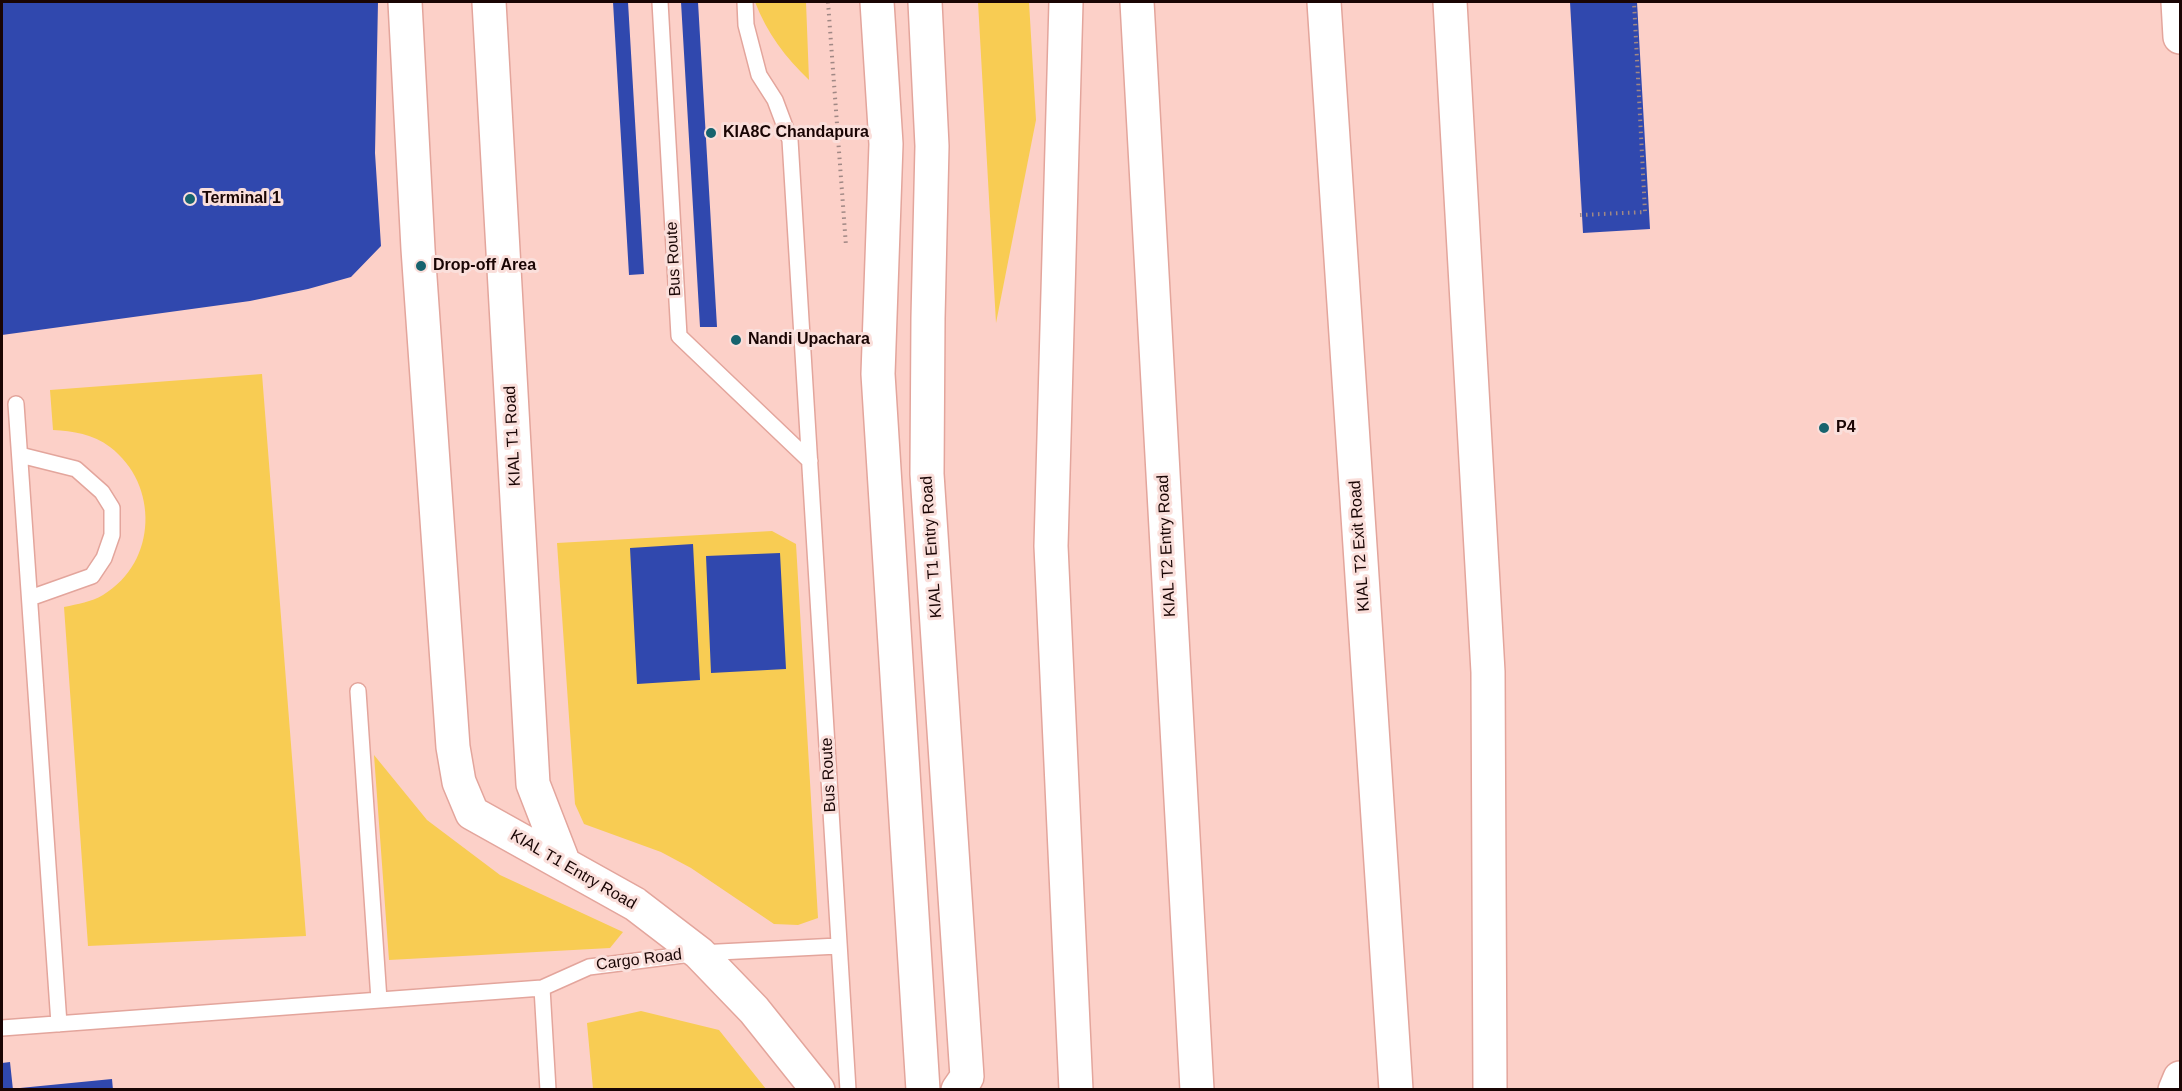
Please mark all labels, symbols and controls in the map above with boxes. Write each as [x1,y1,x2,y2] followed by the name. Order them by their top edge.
[723,123,869,143] place label: KIA8C Chandapura
[704,126,718,140] marker: KIA8C Chandapura
[202,189,281,209] place label: Terminal 1
[183,192,197,206] marker: Terminal 1
[662,221,686,297] street label: Bus Route
[433,256,536,276] place label: Drop-off Area
[414,259,428,273] marker: Drop-off Area
[748,330,870,350] place label: Nandi Upachara
[729,333,743,347] marker: Nandi Upachara
[501,385,525,487] street label: KIAL T1 Road
[1836,418,1856,438] place label: P4
[1817,421,1831,435] marker: P4
[1154,474,1180,618] street label: KIAL T2 Entry Road
[917,475,947,619] street label: KIAL T1 Entry Road
[1346,480,1374,612] street label: KIAL T2 Exit Road
[817,737,841,813] street label: Bus Route
[507,826,639,914] street label: KIAL T1 Entry Road
[595,945,683,975] street label: Cargo Road

